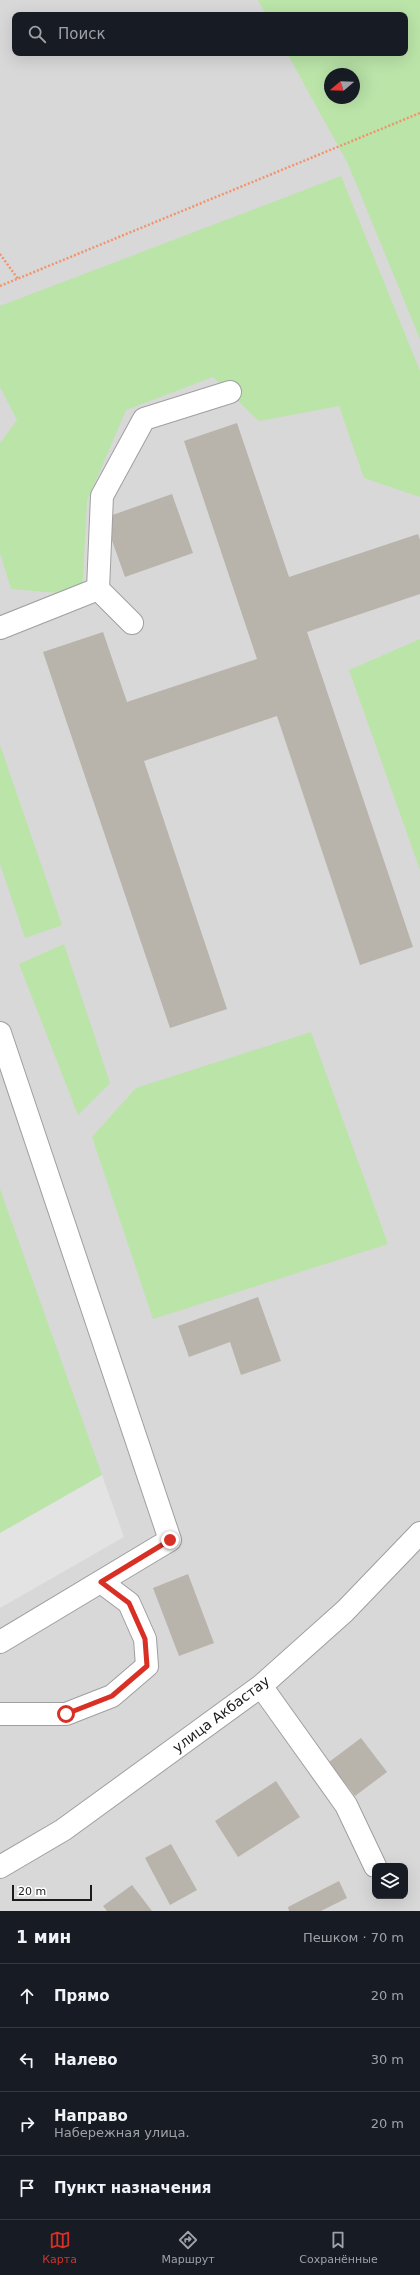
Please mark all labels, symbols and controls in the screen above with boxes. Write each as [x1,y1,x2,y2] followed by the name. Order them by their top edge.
[12,12,408,56] search box
[26,23,48,45] icon: search
[58,25,106,43] text: Поиск
[324,68,360,104] north arrow
[161,1531,179,1549] route end
[170,1672,272,1756] street label: улица Акбастау
[57,1705,75,1723] route start
[372,1863,408,1899] map controls
[372,1863,408,1899] button: layers
[12,1883,92,1902] scale bar
[18,1885,46,1898] text: 20 m
[16,1927,71,1947] text: 1 мин
[303,1930,404,1945] text: Пешком · 70 m
[16,1985,38,2007] icon: ahead
[54,1987,110,2005] text: Прямо
[371,1988,404,2003] text: 20 m
[16,2049,38,2071] icon: left
[54,2051,118,2069] text: Налево
[371,2052,404,2067] text: 30 m
[54,2107,128,2125] text: Направо
[16,2113,38,2135] icon: right
[371,2116,404,2131] text: 20 m
[54,2125,190,2140] text: Набережная улица.
[16,2177,38,2199] icon: arrive
[54,2179,211,2197] text: Пункт назначения
[42,2229,77,2266] tab: Карта
[162,2229,215,2266] tab: Маршрут
[299,2229,378,2266] tab: Сохранённые

